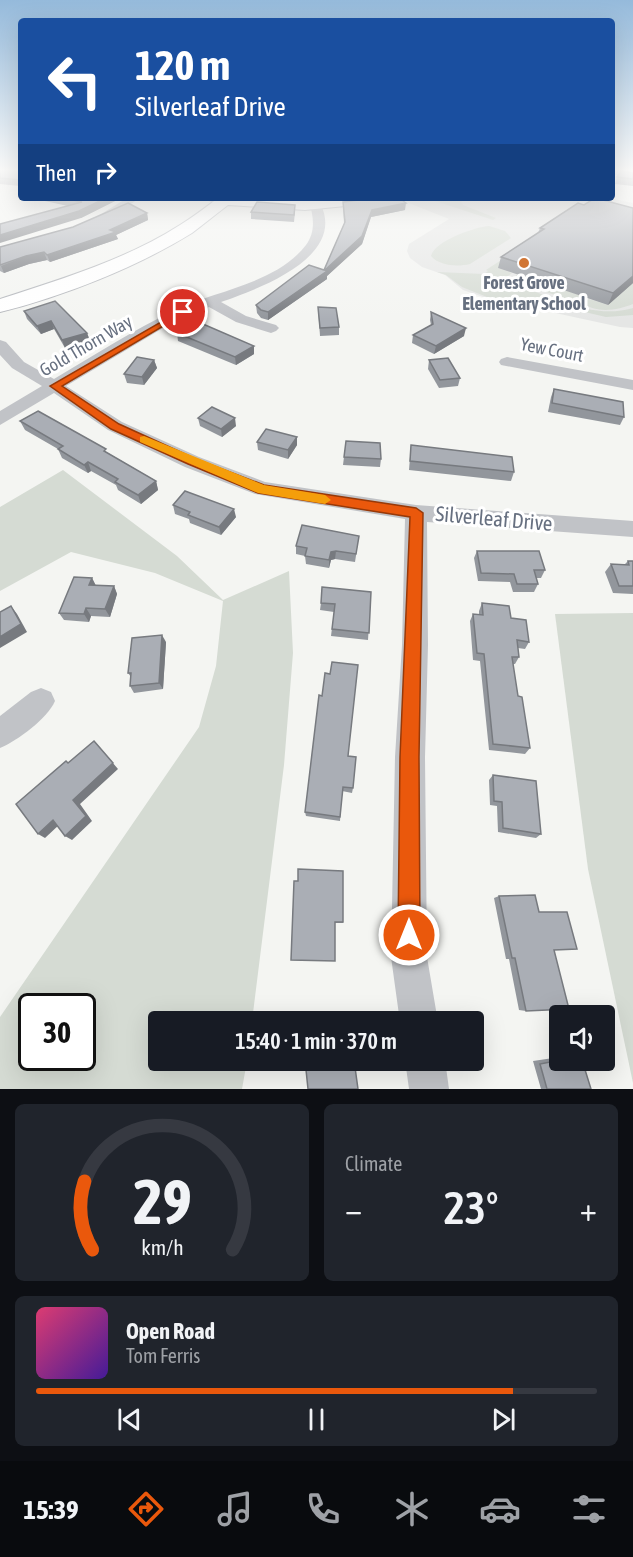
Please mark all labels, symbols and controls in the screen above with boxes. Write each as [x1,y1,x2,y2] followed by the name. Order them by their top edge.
[135,41,230,89] text: 120 m
[36,42,114,120] icon: left
[135,91,286,122] text: Silverleaf Drive
[89,156,122,189] icon: right
[36,160,77,186] text: Then
[517,256,531,270] marker: Forest Grove Elementary School
[462,272,586,314] place label: Forest Grove Elementary School
[157,286,208,337] pin
[166,295,199,328] icon: arrive
[36,311,136,380] street label: Gold Thorn Way
[519,333,585,366] street label: Yew Court
[435,501,554,535] street label: Silverleaf Drive
[377,903,441,967] position arrow
[18,993,96,1071] speed limit sign: 30
[549,1005,615,1071] map controls
[549,1005,615,1071] button: sound
[235,1028,397,1054] text: 15:40 · 1 min · 370 m
[345,1152,402,1175] text: Climate
[133,1166,191,1237] text: 29
[444,1182,498,1234] text: 23°
[345,1190,362,1228] text: −
[580,1190,597,1228] text: +
[141,1235,183,1260] text: km/h
[126,1318,215,1344] text: Open Road
[126,1344,200,1367] text: Tom Ferris
[113,1403,146,1436] icon: previous
[300,1403,333,1436] icon: pause
[487,1403,520,1436] icon: next
[125,1488,167,1530] icon: directions
[214,1488,256,1530] icon: music
[302,1488,344,1530] icon: phone
[391,1488,433,1530] icon: climate
[479,1488,521,1530] icon: car
[568,1488,610,1530] icon: filters
[23,1494,79,1525] text: 15:39

